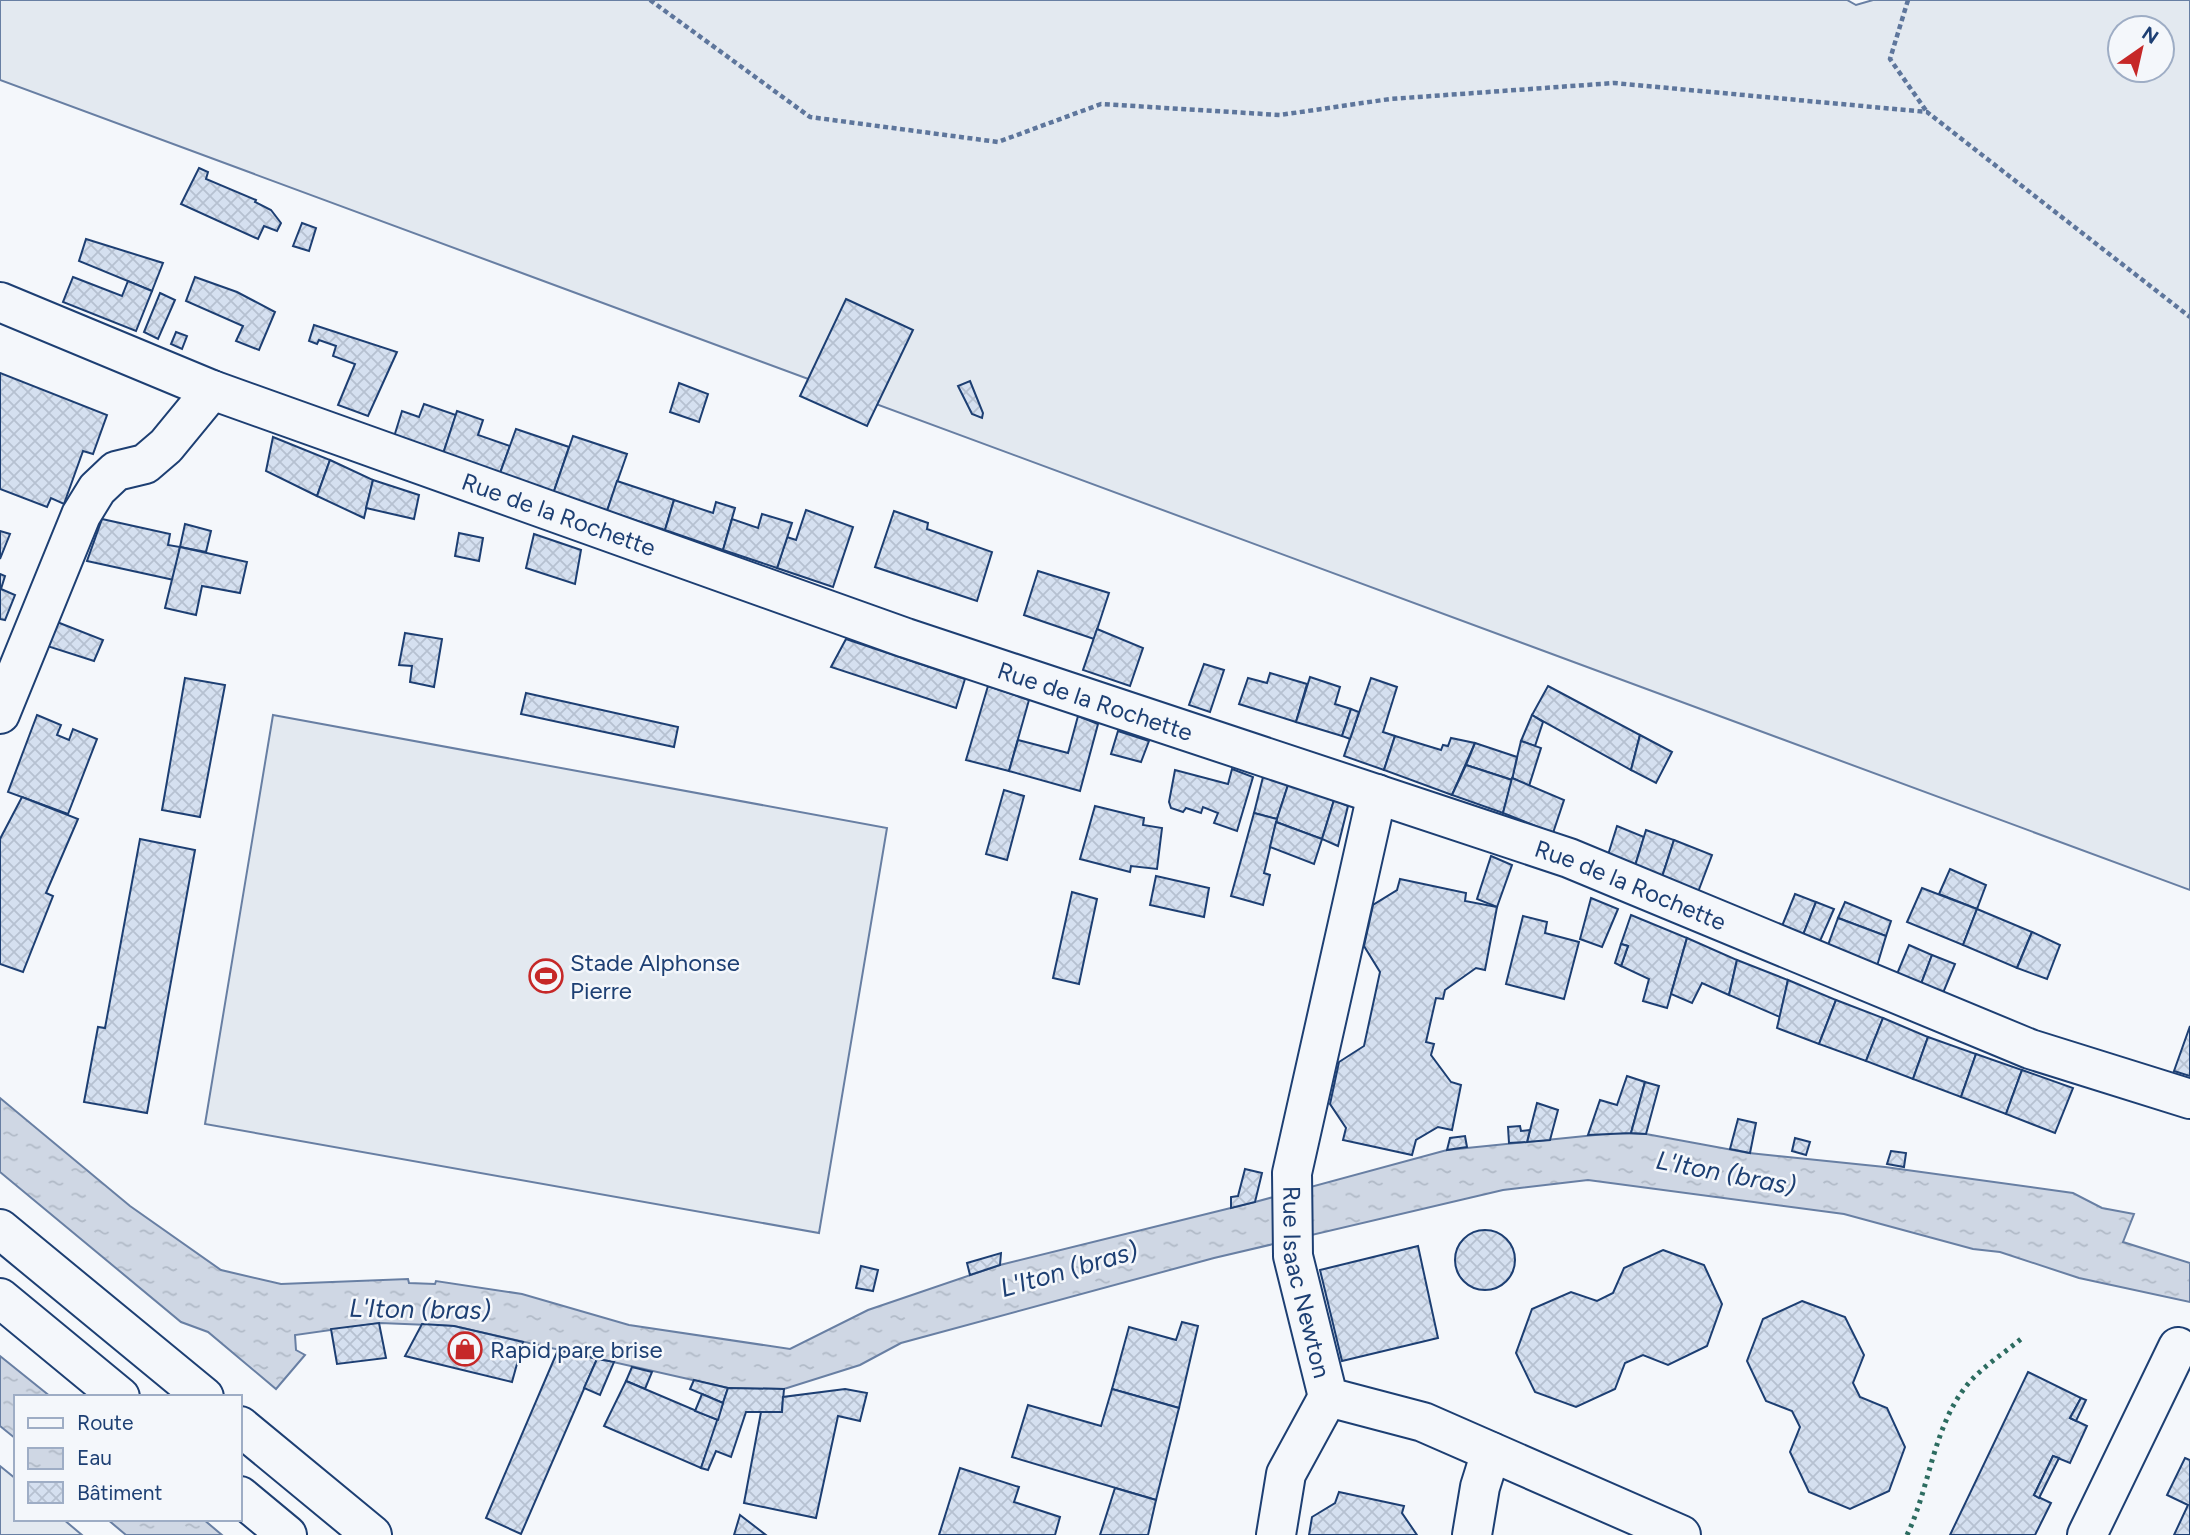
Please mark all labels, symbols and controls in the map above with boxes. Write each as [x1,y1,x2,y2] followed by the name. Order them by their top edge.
[2106,14,2176,84] north arrow
[2138,22,2163,49] text: N
[458,466,660,562] street label: Rue de la Rochette
[994,655,1197,747] street label: Rue de la Rochette
[1531,833,1730,936] street label: Rue de la Rochette
[570,948,740,1005] place label: Stade Alphonse Pierre
[527,957,565,995] sports icon: Stade Alphonse Pierre
[1653,1144,1799,1202] water label: L'Iton (bras)
[1278,1186,1337,1381] street label: Rue Isaac Newton
[996,1234,1142,1304] water label: L'Iton (bras)
[349,1292,491,1326] water label: L'Iton (bras)
[446,1330,484,1368] shop icon: Rapid pare brise
[490,1335,663,1364] place label: Rapid pare brise
[14,1395,242,1521] legend
[77,1410,133,1435] text: Route
[77,1445,112,1470] text: Eau
[77,1480,162,1505] text: Bâtiment

